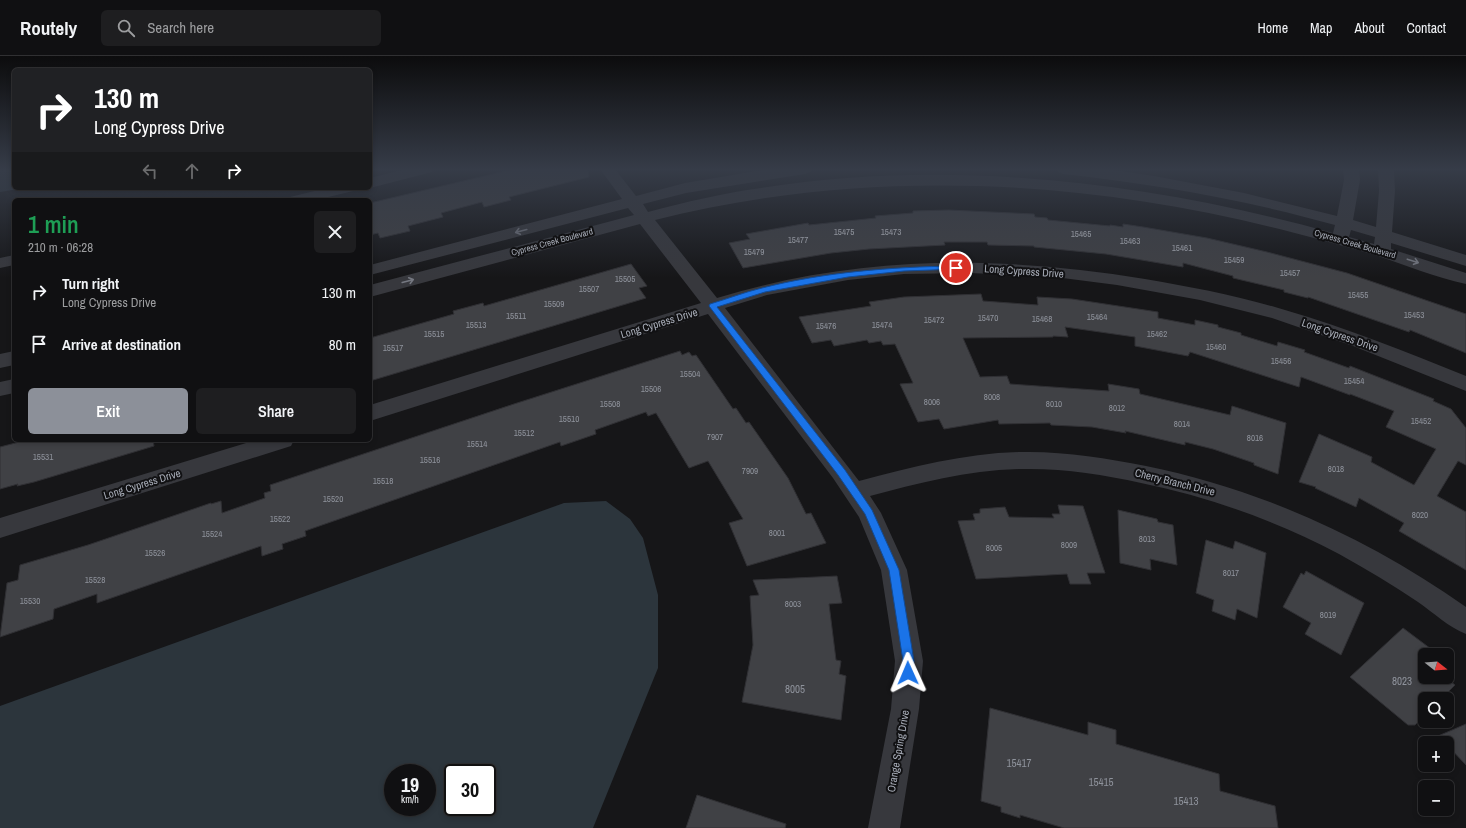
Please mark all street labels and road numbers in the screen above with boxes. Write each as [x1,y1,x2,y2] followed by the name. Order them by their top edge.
[510,225,594,259] street label: Cypress Creek Boulevard
[1313,227,1397,261] street label: Cypress Creek Boulevard
[984,261,1064,281] street label: Long Cypress Drive
[619,305,699,341] street label: Long Cypress Drive
[1300,315,1380,355] street label: Long Cypress Drive
[1133,465,1217,499] street label: Cherry Branch Drive
[102,466,182,502] street label: Long Cypress Drive
[884,709,912,793] street label: Orange Spring Drive

